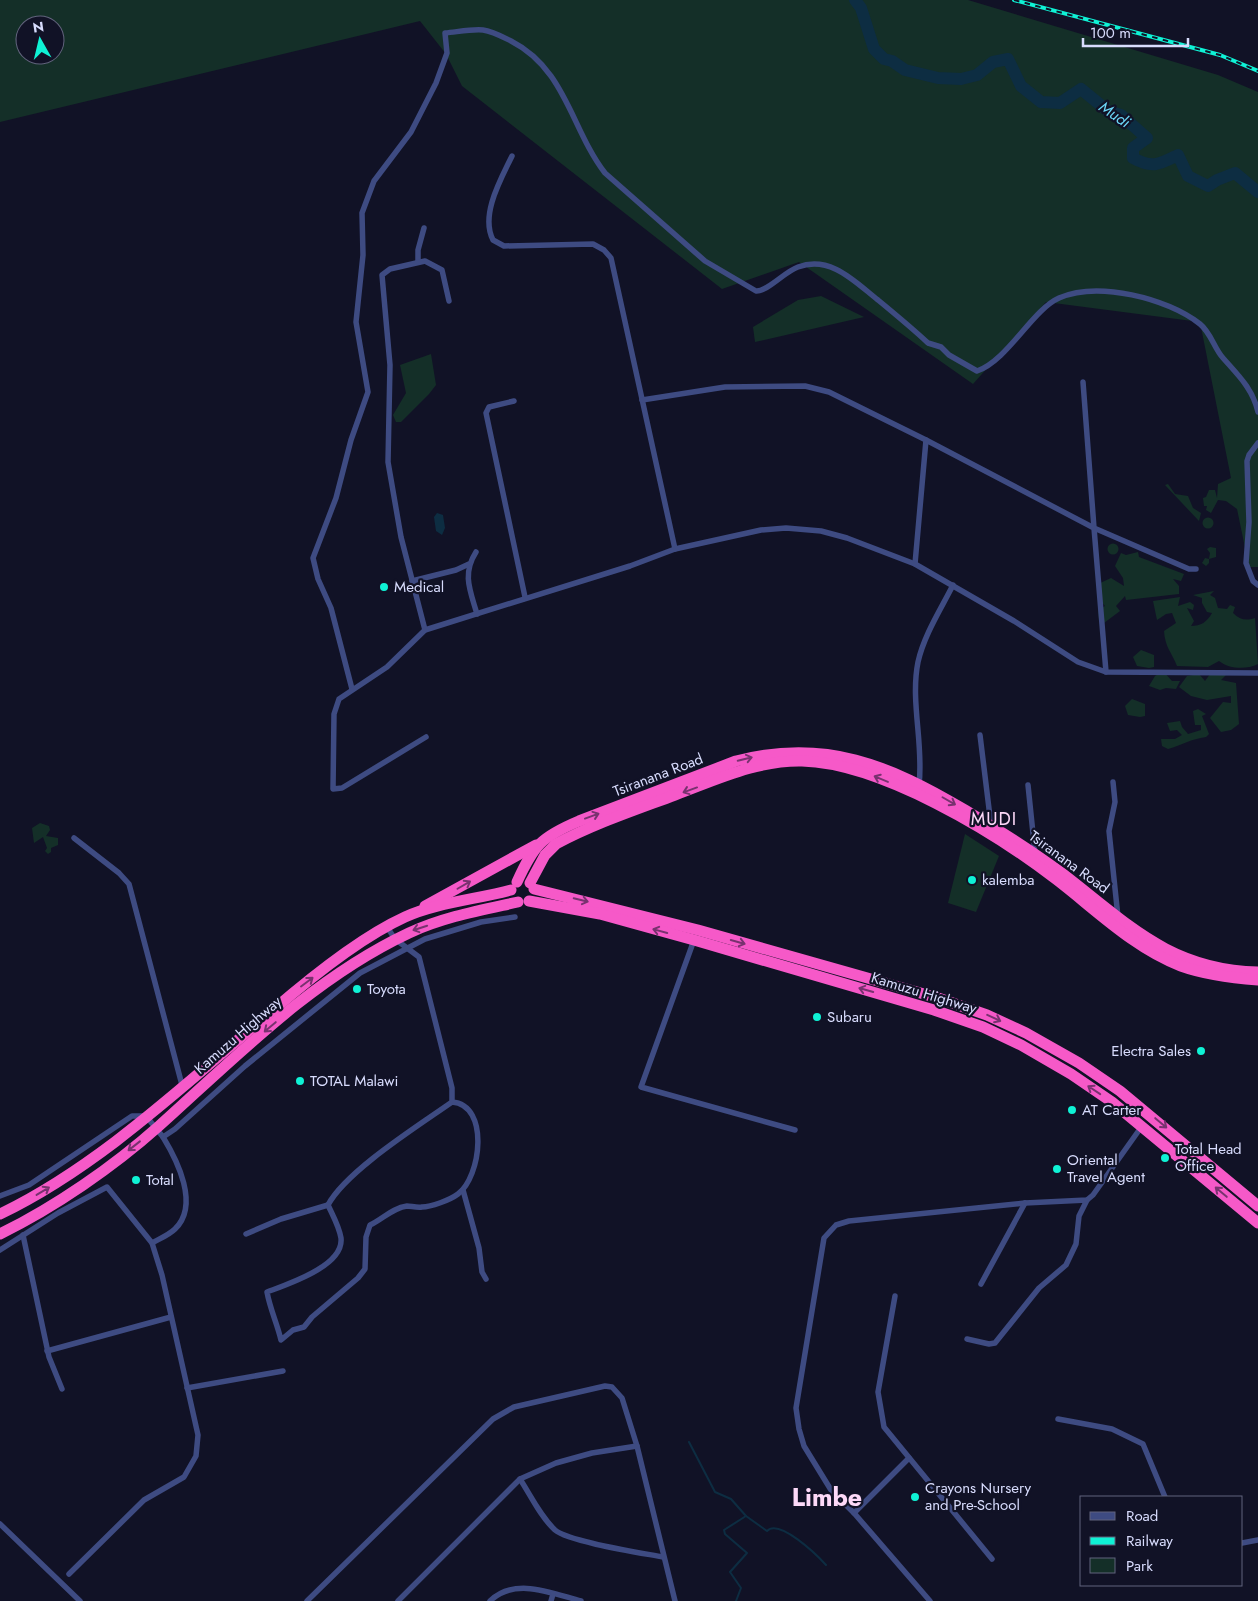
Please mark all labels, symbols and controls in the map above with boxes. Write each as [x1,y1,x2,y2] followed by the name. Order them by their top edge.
[15,15,65,65] north arrow
[1083,15,1188,47] scale bar
[31,16,45,38] text: N
[1090,22,1131,44] text: 100 m
[1094,95,1136,134] water label: Mudi
[394,576,444,598] place label: Medical
[378,581,390,593] marker: Medical
[610,748,706,802] street label: Tsiranana Road
[736,754,752,763] one-way arrow
[874,773,889,783] one-way arrow
[683,785,698,795] one-way arrow
[942,796,956,806] one-way arrow
[971,806,1017,832] district label: MUDI
[584,811,600,820] one-way arrow
[1024,825,1114,899] street label: Tsiranana Road
[982,869,1034,891] place label: kalemba
[966,874,978,886] marker: kalemba
[456,879,470,889] one-way arrow
[572,896,588,905] one-way arrow
[413,924,429,934] one-way arrow
[652,926,668,935] one-way arrow
[730,937,746,947] one-way arrow
[869,967,980,1020] street label: Kamuzu Highway
[300,977,314,987] one-way arrow
[367,978,406,1000] place label: Toyota
[351,983,363,995] marker: Toyota
[859,985,875,995] one-way arrow
[190,991,287,1079] street label: Kamuzu Highway
[827,1006,872,1028] place label: Subaru
[811,1011,823,1023] marker: Subaru
[986,1014,1001,1024] one-way arrow
[263,1021,276,1033] one-way arrow
[1111,1040,1191,1062] place label: Electra Sales
[1195,1045,1207,1057] marker: Electra Sales
[310,1070,398,1092] place label: TOTAL Malawi
[294,1075,306,1087] marker: TOTAL Malawi
[1087,1084,1101,1095] one-way arrow
[1082,1099,1142,1121] place label: AT Carter
[1066,1104,1078,1116] marker: AT Carter
[1154,1118,1167,1129] one-way arrow
[1175,1138,1242,1177] place label: Total Head Office
[128,1140,141,1151] one-way arrow
[1067,1149,1145,1188] place label: Oriental Travel Agent
[1159,1152,1171,1164] marker: Total Head Office
[1051,1163,1063,1175] marker: Oriental Travel Agent
[146,1169,174,1191] place label: Total
[130,1174,142,1186] marker: Total
[35,1185,49,1195] one-way arrow
[1214,1186,1227,1197] one-way arrow
[925,1477,1032,1516] place label: Crayons Nursery and Pre-School
[792,1479,862,1515] district label: Limbe
[909,1491,921,1503] marker: Crayons Nursery and Pre-School
[1080,1496,1243,1586] legend
[1126,1505,1158,1527] text: Road
[1126,1530,1173,1552] text: Railway
[1126,1555,1153,1577] text: Park

